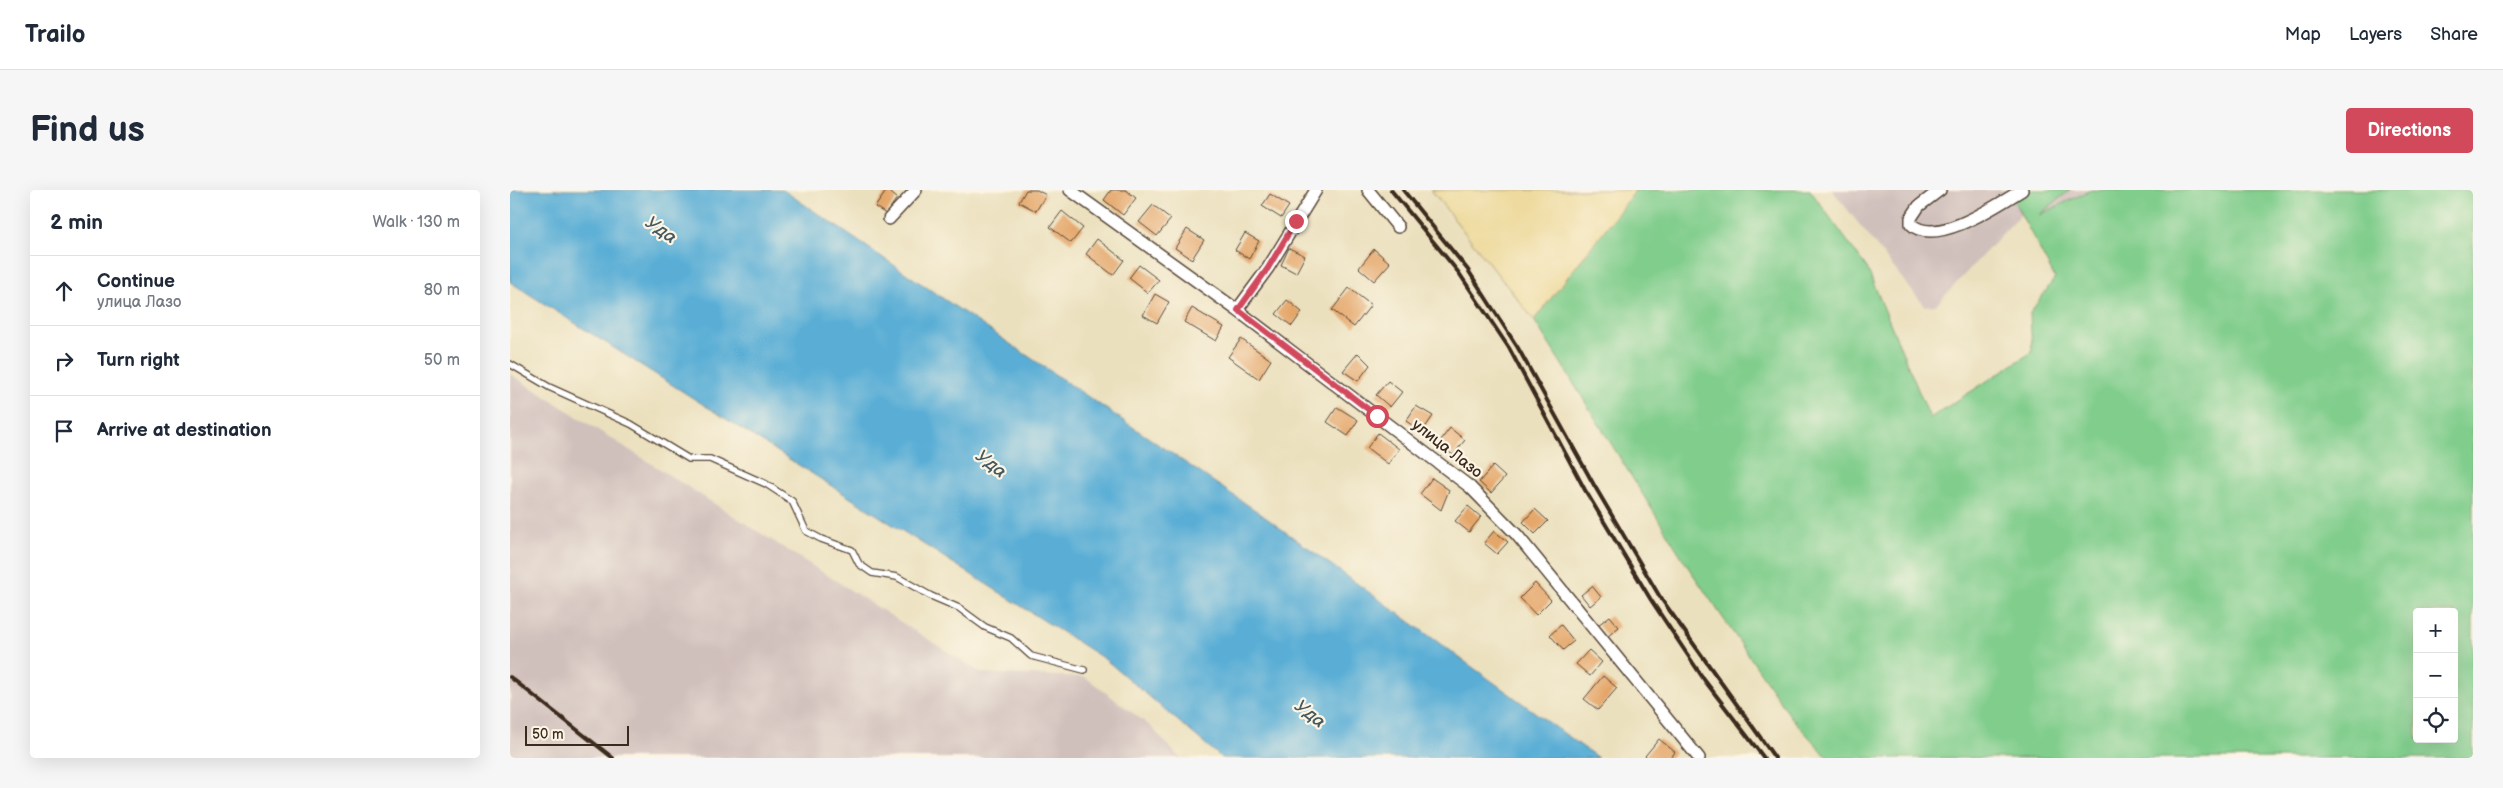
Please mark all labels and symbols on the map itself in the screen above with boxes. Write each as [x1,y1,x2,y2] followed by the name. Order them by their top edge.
[1285,210,1308,233] route end
[641,212,681,248] water label: Уда
[1366,405,1389,428] route start
[1408,416,1486,482] street label: улица Лазо
[971,445,1011,483] water label: Уда
[1290,695,1330,733] water label: Уда
[525,723,629,746] scale bar

